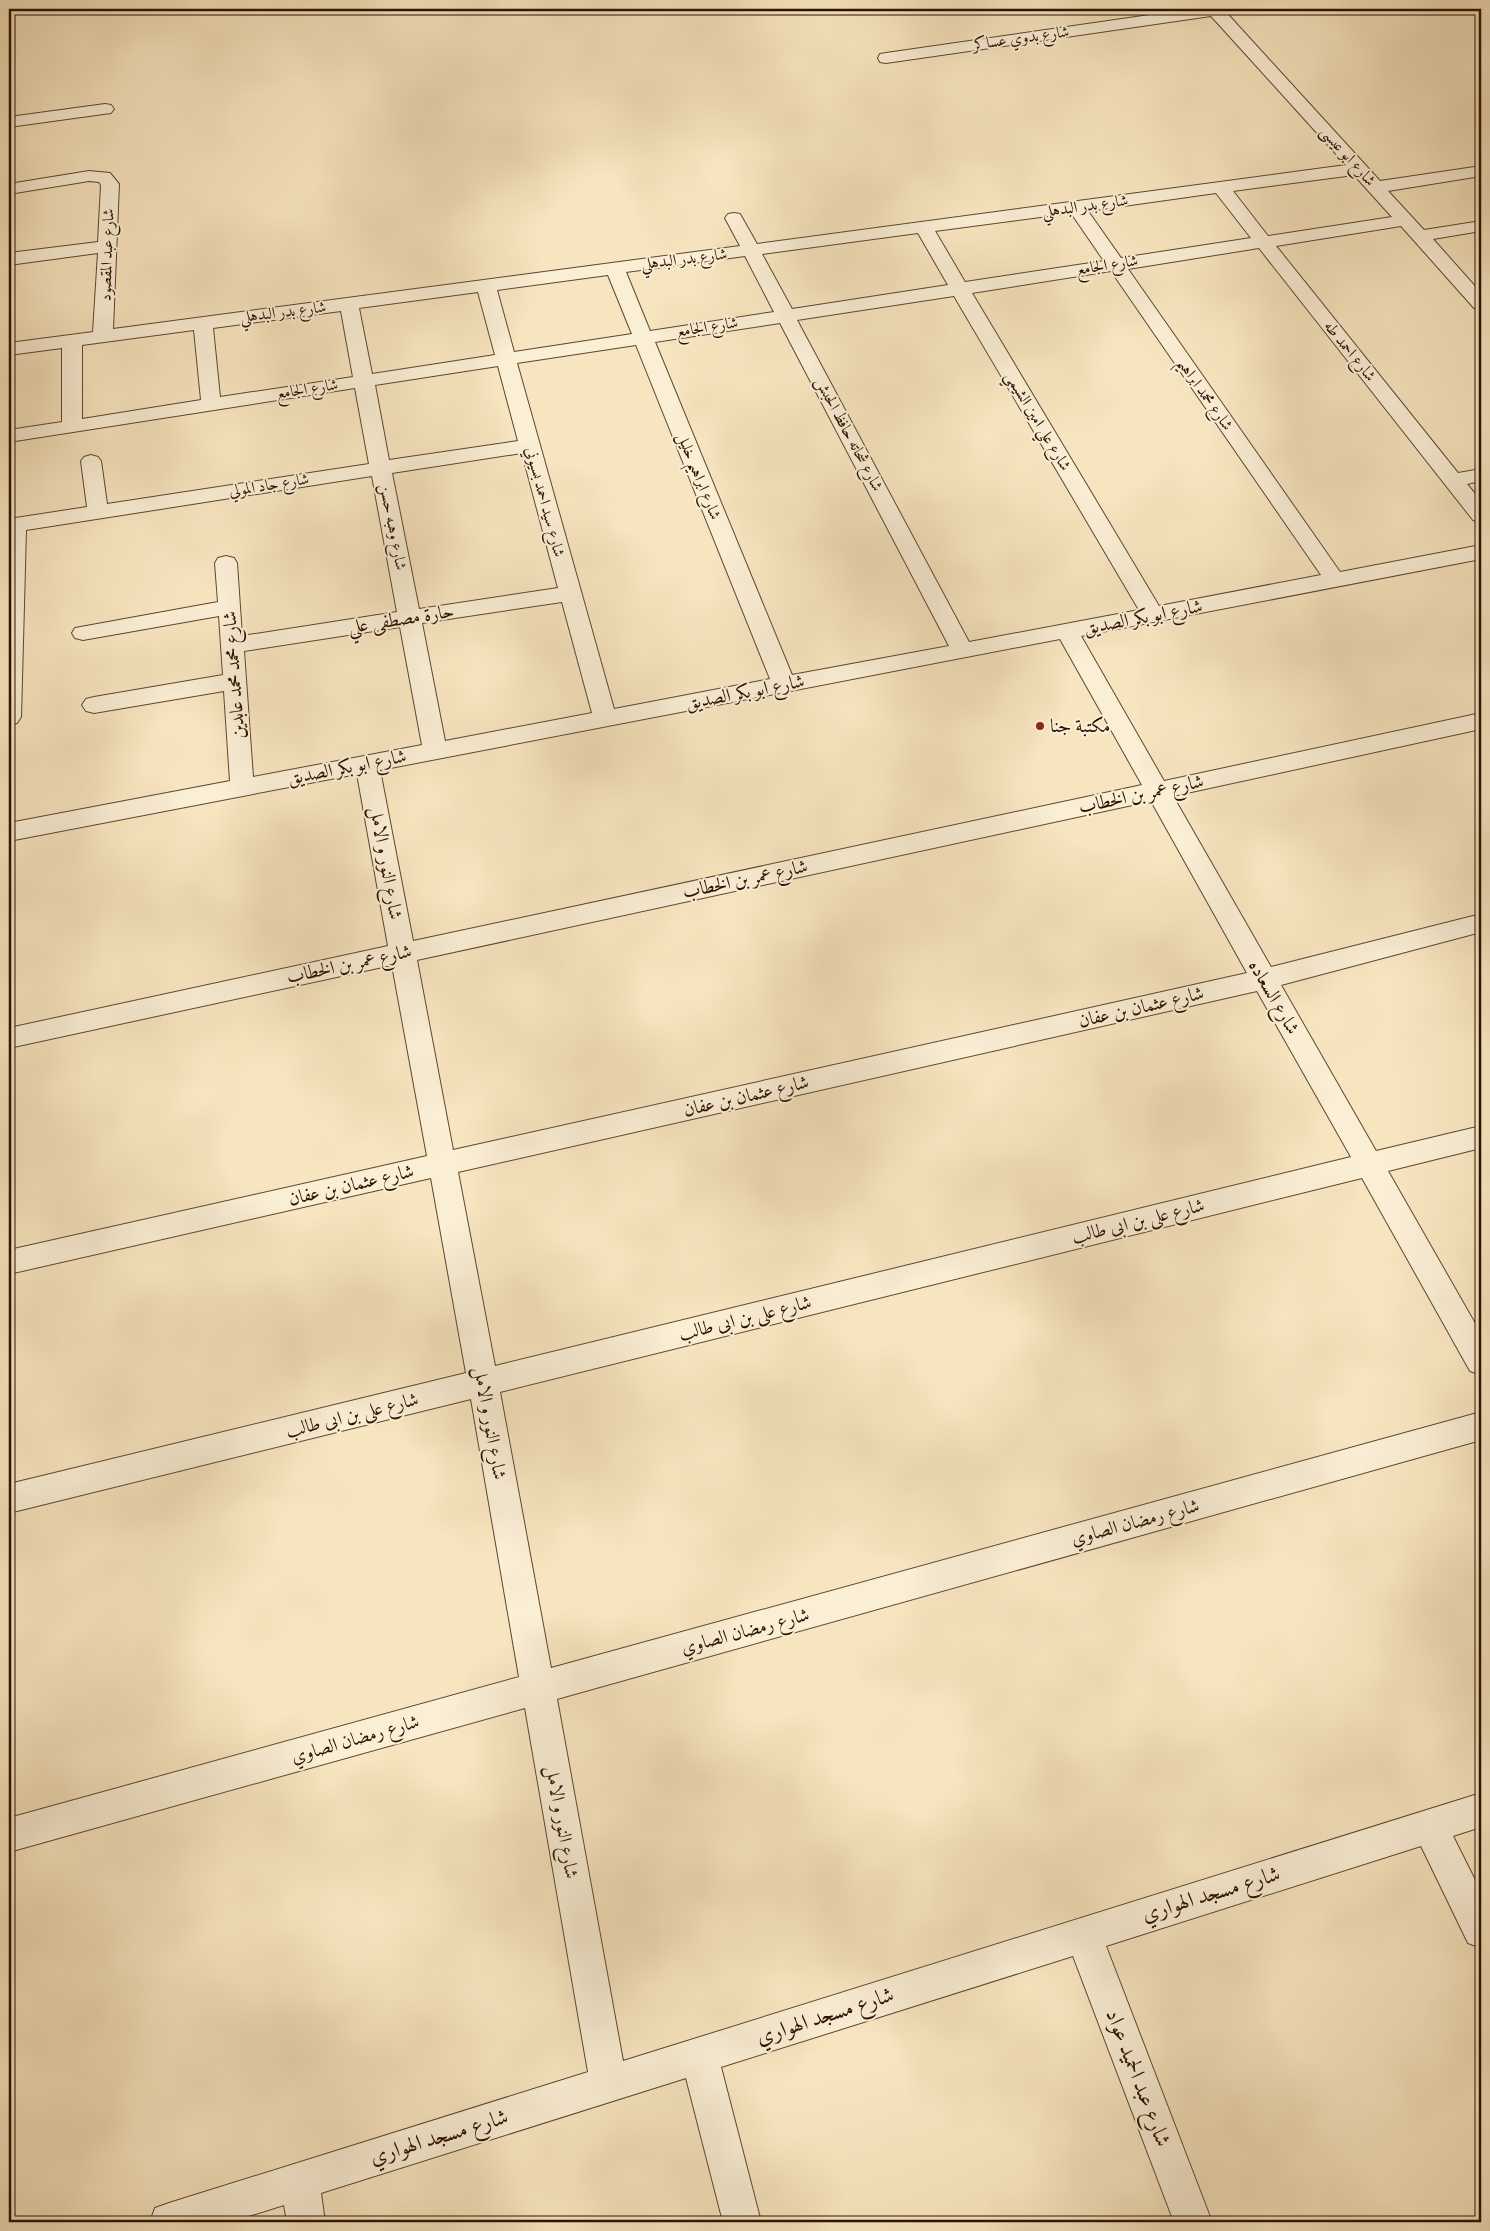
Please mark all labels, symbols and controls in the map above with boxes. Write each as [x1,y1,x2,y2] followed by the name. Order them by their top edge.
[969,21,1071,58] street label: شارع بدوي عساكر
[1313,122,1380,192] street label: شارع ابو عيسى
[1041,190,1130,227] street label: شارع بدر البدهلي
[95,208,122,302] street label: شارع عبد المقصود
[640,244,729,279] street label: شارع بدر البدهلي
[1075,250,1140,285] street label: شارع الجامع
[239,297,328,332] street label: شارع بدر البدهلي
[675,312,740,347] street label: شارع الجامع
[1317,317,1380,387] street label: شارع احمد طه
[1168,354,1237,438] street label: شارع محمد ابراهيم
[996,368,1076,477] street label: شارع علي امين الشيمي
[808,373,888,496] street label: شارع شحاته حافظ الحبش
[275,374,340,409] street label: شارع الجامع
[667,430,726,525] street label: شارع ابراهيم خليل
[518,445,569,560] street label: شارع سيد احمد بسيوني
[227,469,311,504] street label: شارع جاد المولي
[372,482,411,572] street label: شارع وهبه حسن
[1082,594,1205,643] street label: شارع ابو بكر الصديق
[346,599,457,645] street label: حارة مصطفى علي
[218,610,253,740] street label: شارع محمد محمد عابدين
[684,669,807,718] street label: شارع ابو بكر الصديق
[1050,714,1110,738] place label: مكتبة جنا
[1034,720,1046,732] marker: مكتبة جنا
[286,744,409,793] street label: شارع ابو بكر الصديق
[1076,769,1206,822] street label: شارع عمر بن الخطاب
[361,805,408,922] street label: شارع النور و الامل
[680,854,810,907] street label: شارع عمر بن الخطاب
[284,939,414,992] street label: شارع عمر بن الخطاب
[1241,955,1305,1040] street label: شارع السعاده
[1076,981,1207,1036] street label: شارع عثمان بن عفان
[681,1070,812,1125] street label: شارع عثمان بن عفان
[286,1159,417,1214] street label: شارع عثمان بن عفان
[1069,1193,1208,1252] street label: شارع على بن ابى طالب
[676,1290,815,1349] street label: شارع على بن ابى طالب
[465,1365,512,1482] street label: شارع النور و الامل
[283,1387,422,1446] street label: شارع على بن ابى طالب
[1068,1493,1203,1554] street label: شارع رمضان الصاوي
[678,1602,813,1663] street label: شارع رمضان الصاوي
[288,1709,423,1772] street label: شارع رمضان الصاوي
[537,1764,584,1881] street label: شارع النور و الامل
[1138,1860,1285,1932] street label: شارع مسجد الهواري
[753,1981,899,2055] street label: شارع مسجد الهواري
[1096,2005,1177,2152] street label: شارع عبد الحميد عواد
[366,2103,513,2175] street label: شارع مسجد الهواري

